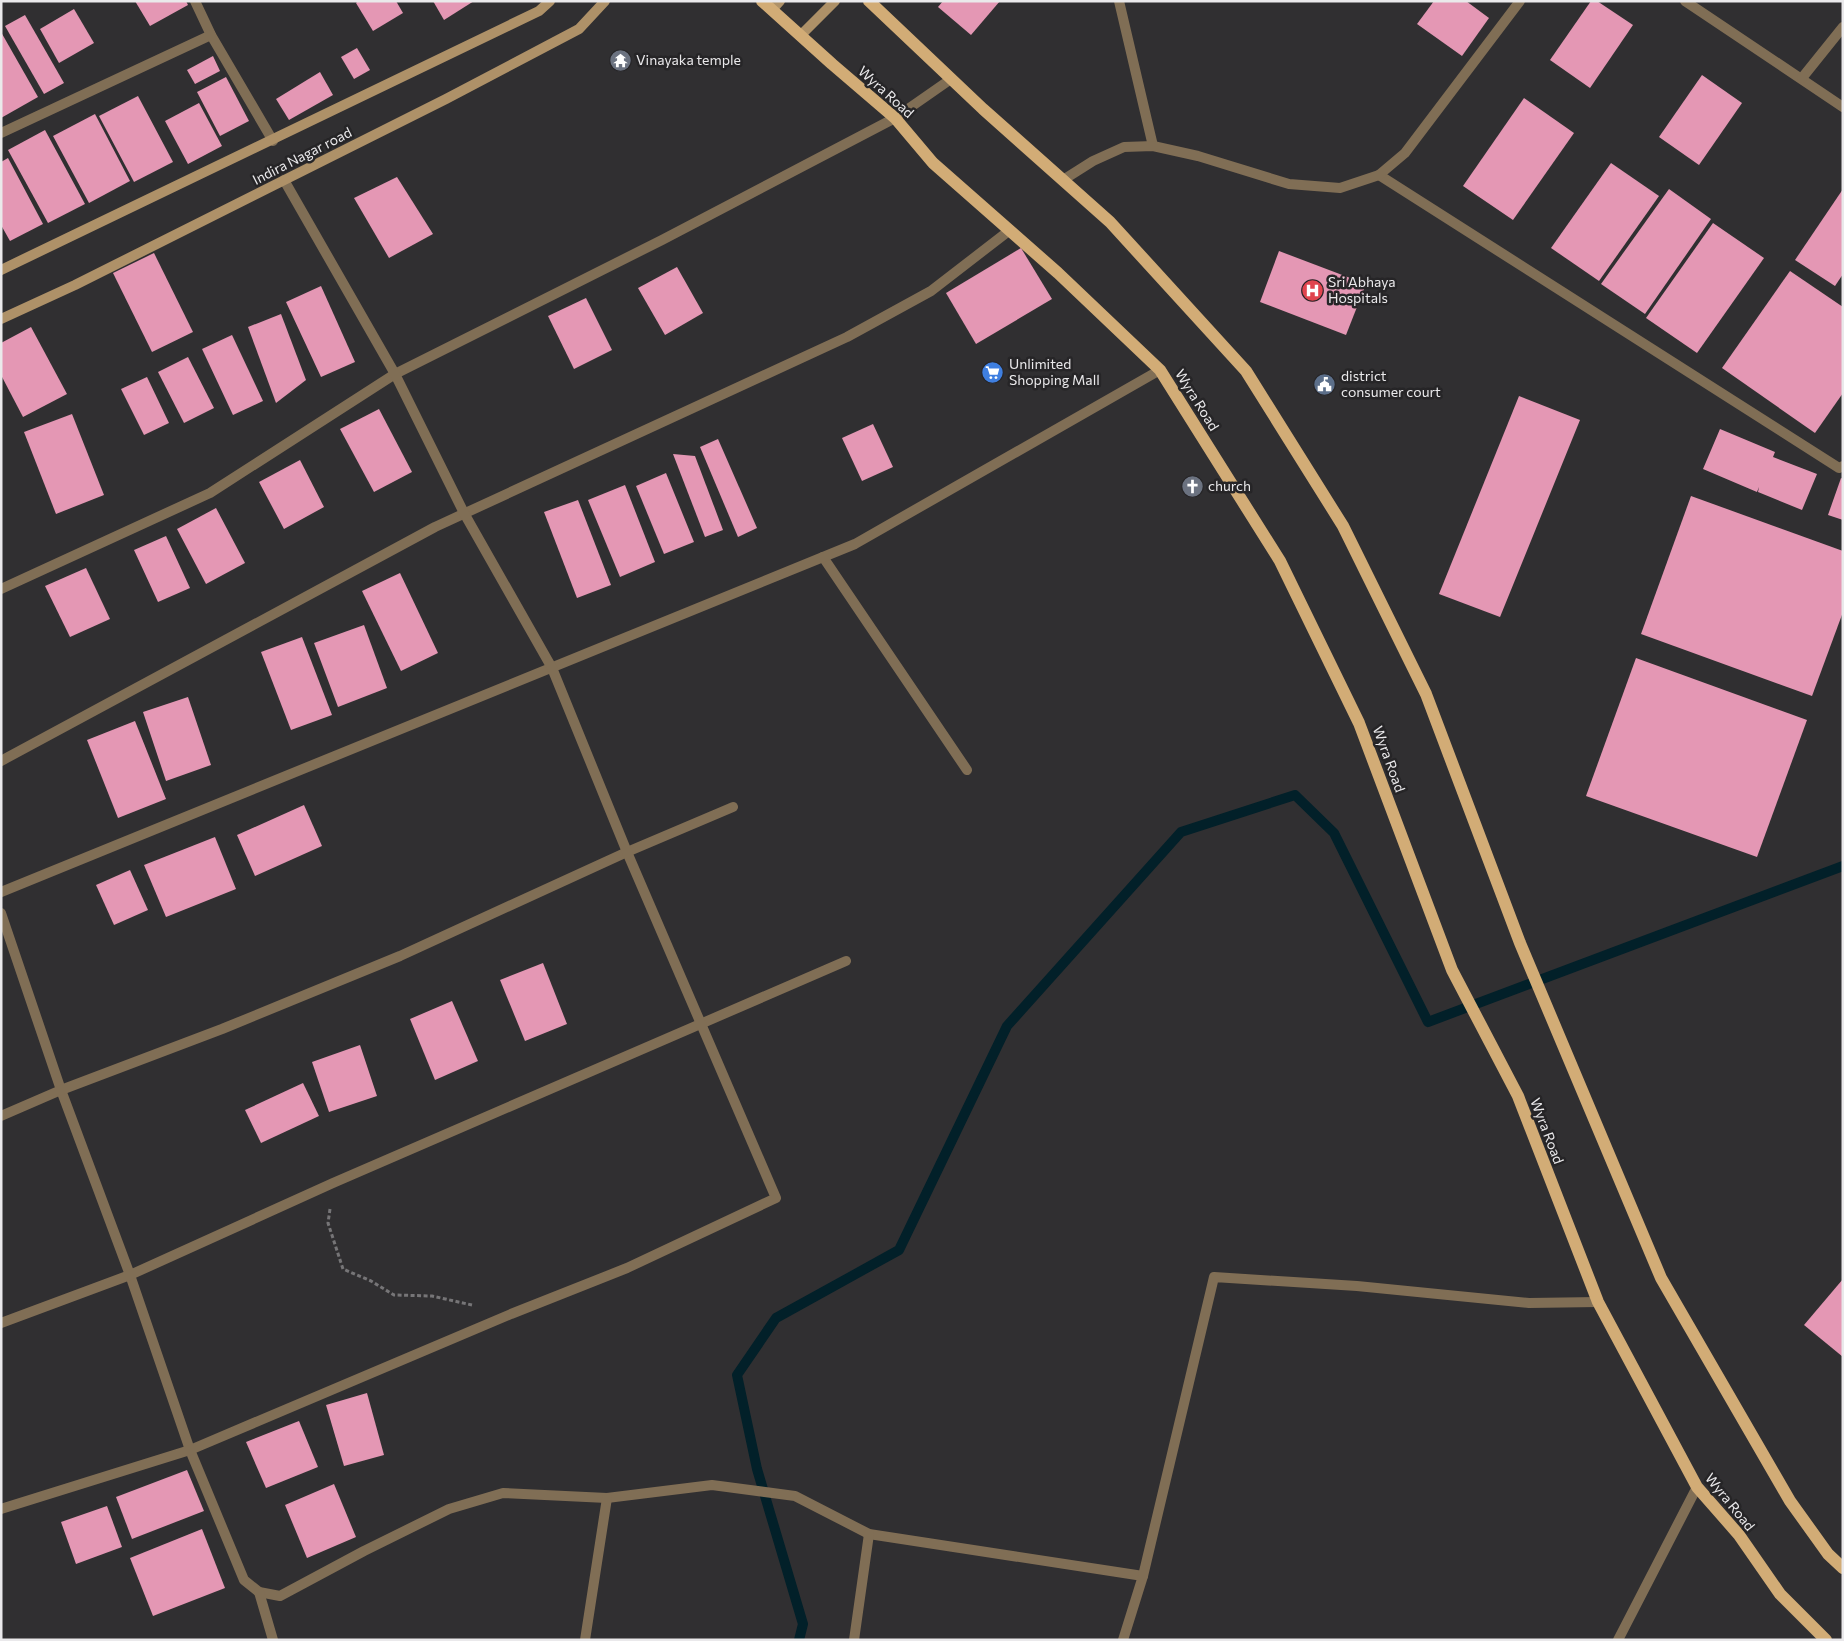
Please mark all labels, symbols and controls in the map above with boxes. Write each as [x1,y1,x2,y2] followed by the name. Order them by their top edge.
[608,48,632,72] temple icon: Vinayaka temple
[636,51,741,68] place label: Vinayaka temple
[855,62,918,121] street label: Wyra Road
[249,123,354,188] street label: Indira Nagar road
[1328,273,1396,306] place label: Sri Abhaya Hospitals
[1300,278,1324,302] hospital icon: Sri Abhaya Hospitals
[1009,355,1100,388] place label: Unlimited Shopping Mall
[981,360,1005,384] supermarket icon: Unlimited Shopping Mall
[1172,366,1223,434] street label: Wyra Road
[1341,367,1441,400] place label: district consumer court
[1313,372,1337,396] public building icon: district consumer court
[1180,474,1204,498] church icon: church
[1208,477,1251,494] place label: church
[1370,723,1409,794] street label: Wyra Road
[1527,1095,1568,1166] street label: Wyra Road
[1702,1469,1759,1534] street label: Wyra Road

